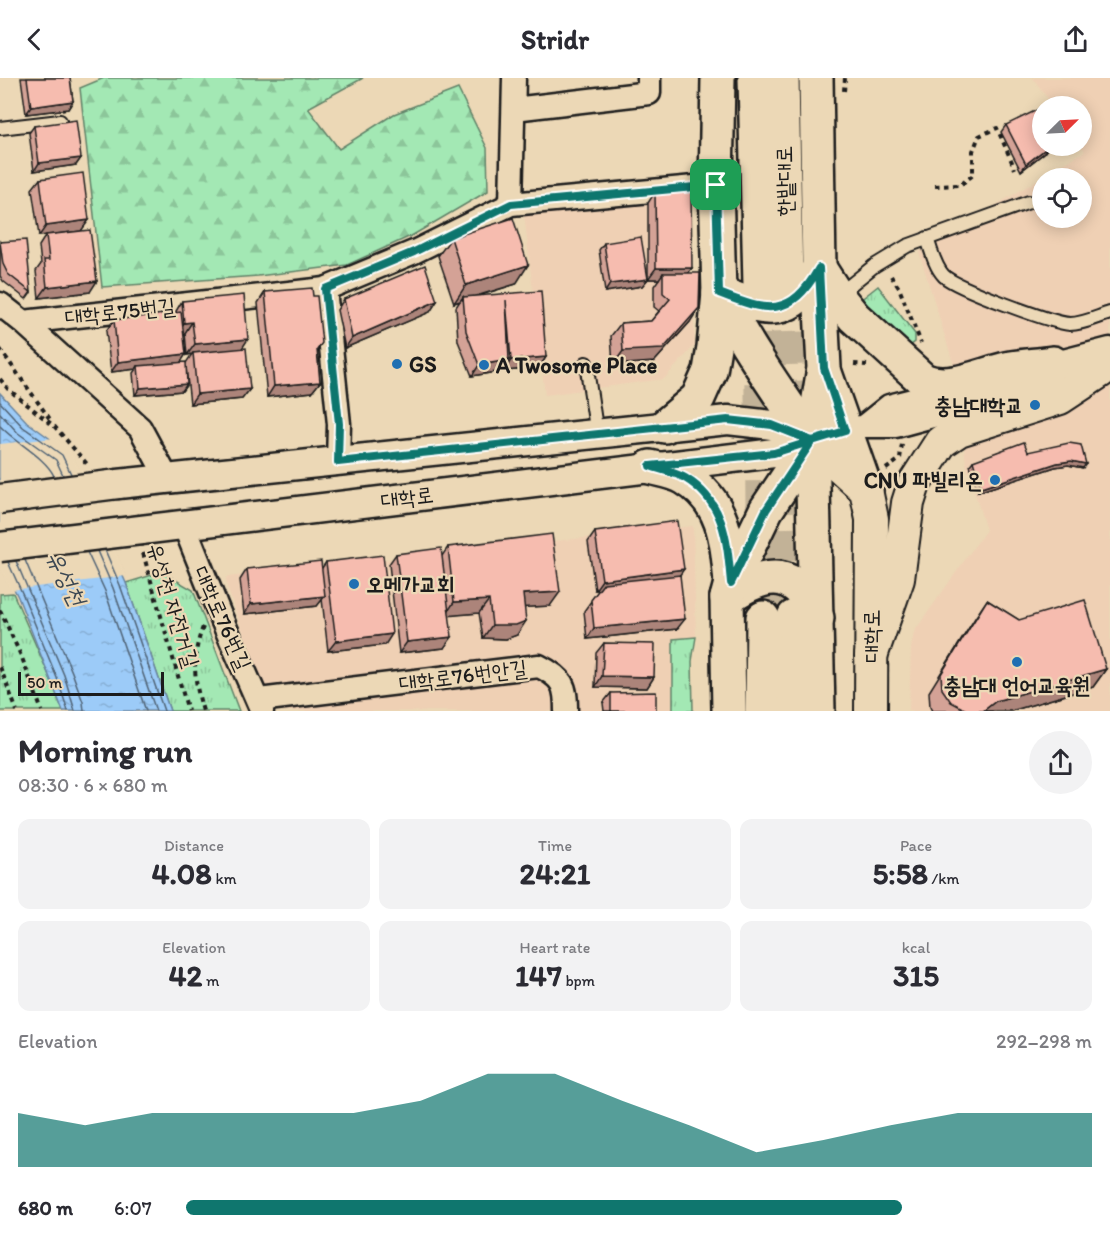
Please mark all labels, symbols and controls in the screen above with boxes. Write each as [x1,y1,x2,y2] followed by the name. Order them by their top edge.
[18,23,51,56] icon: back
[521,23,589,56] text: Stridr
[1059,23,1092,56] icon: share
[1032,96,1092,156] north arrow
[1032,96,1092,228] map controls
[770,145,799,217] street label: 한밭대로
[690,159,741,210] pin
[699,168,732,201] icon: arrive
[1032,168,1092,228] button: locate
[63,292,177,331] street label: 대학로75번길
[409,351,437,378] place label: GS
[495,352,657,379] place label: A Twosome Place
[390,357,404,371] marker: GS
[477,358,491,372] marker: A Twosome Place
[934,392,1023,419] place label: 충남대학교
[1028,398,1042,412] marker: 충남대학교
[864,467,983,494] place label: CNU 파빌리온
[988,473,1002,487] marker: CNU 파빌리온
[379,481,435,514] street label: 대학로
[142,540,205,671] street label: 유성천 자전거길
[40,545,94,613] water label: 유성천
[188,562,258,675] street label: 대학로76번길
[366,571,455,598] place label: 오메가교회
[347,577,361,591] marker: 오메가교회
[858,609,885,663] street label: 대학로
[398,654,529,697] street label: 대학로76번안길
[1010,655,1024,669] marker: 충남대 언어교육원
[18,669,164,696] scale bar
[944,672,1090,699] place label: 충남대 언어교육원
[27,673,62,692] text: 50 m
[18,731,193,770] text: Morning run
[1029,731,1092,794] button: share
[18,773,168,797] text: 08:30 · 6 × 680 m
[164,836,224,855] text: Distance
[538,836,572,855] text: Time
[900,836,932,855] text: Pace
[151,855,212,892] text: 4.08
[520,855,590,892] text: 24:21
[873,855,928,892] text: 5:58
[212,869,237,888] text: km
[928,869,959,888] text: /km
[162,938,226,957] text: Elevation
[520,938,590,957] text: Heart rate
[902,938,930,957] text: kcal
[169,957,202,994] text: 42
[515,957,562,994] text: 147
[893,957,939,994] text: 315
[202,971,219,990] text: m
[562,971,595,990] text: bpm
[18,1029,97,1053] text: Elevation
[996,1029,1092,1053] text: 292–298 m
[18,1196,73,1220] text: 680 m
[114,1196,152,1220] text: 6:07

